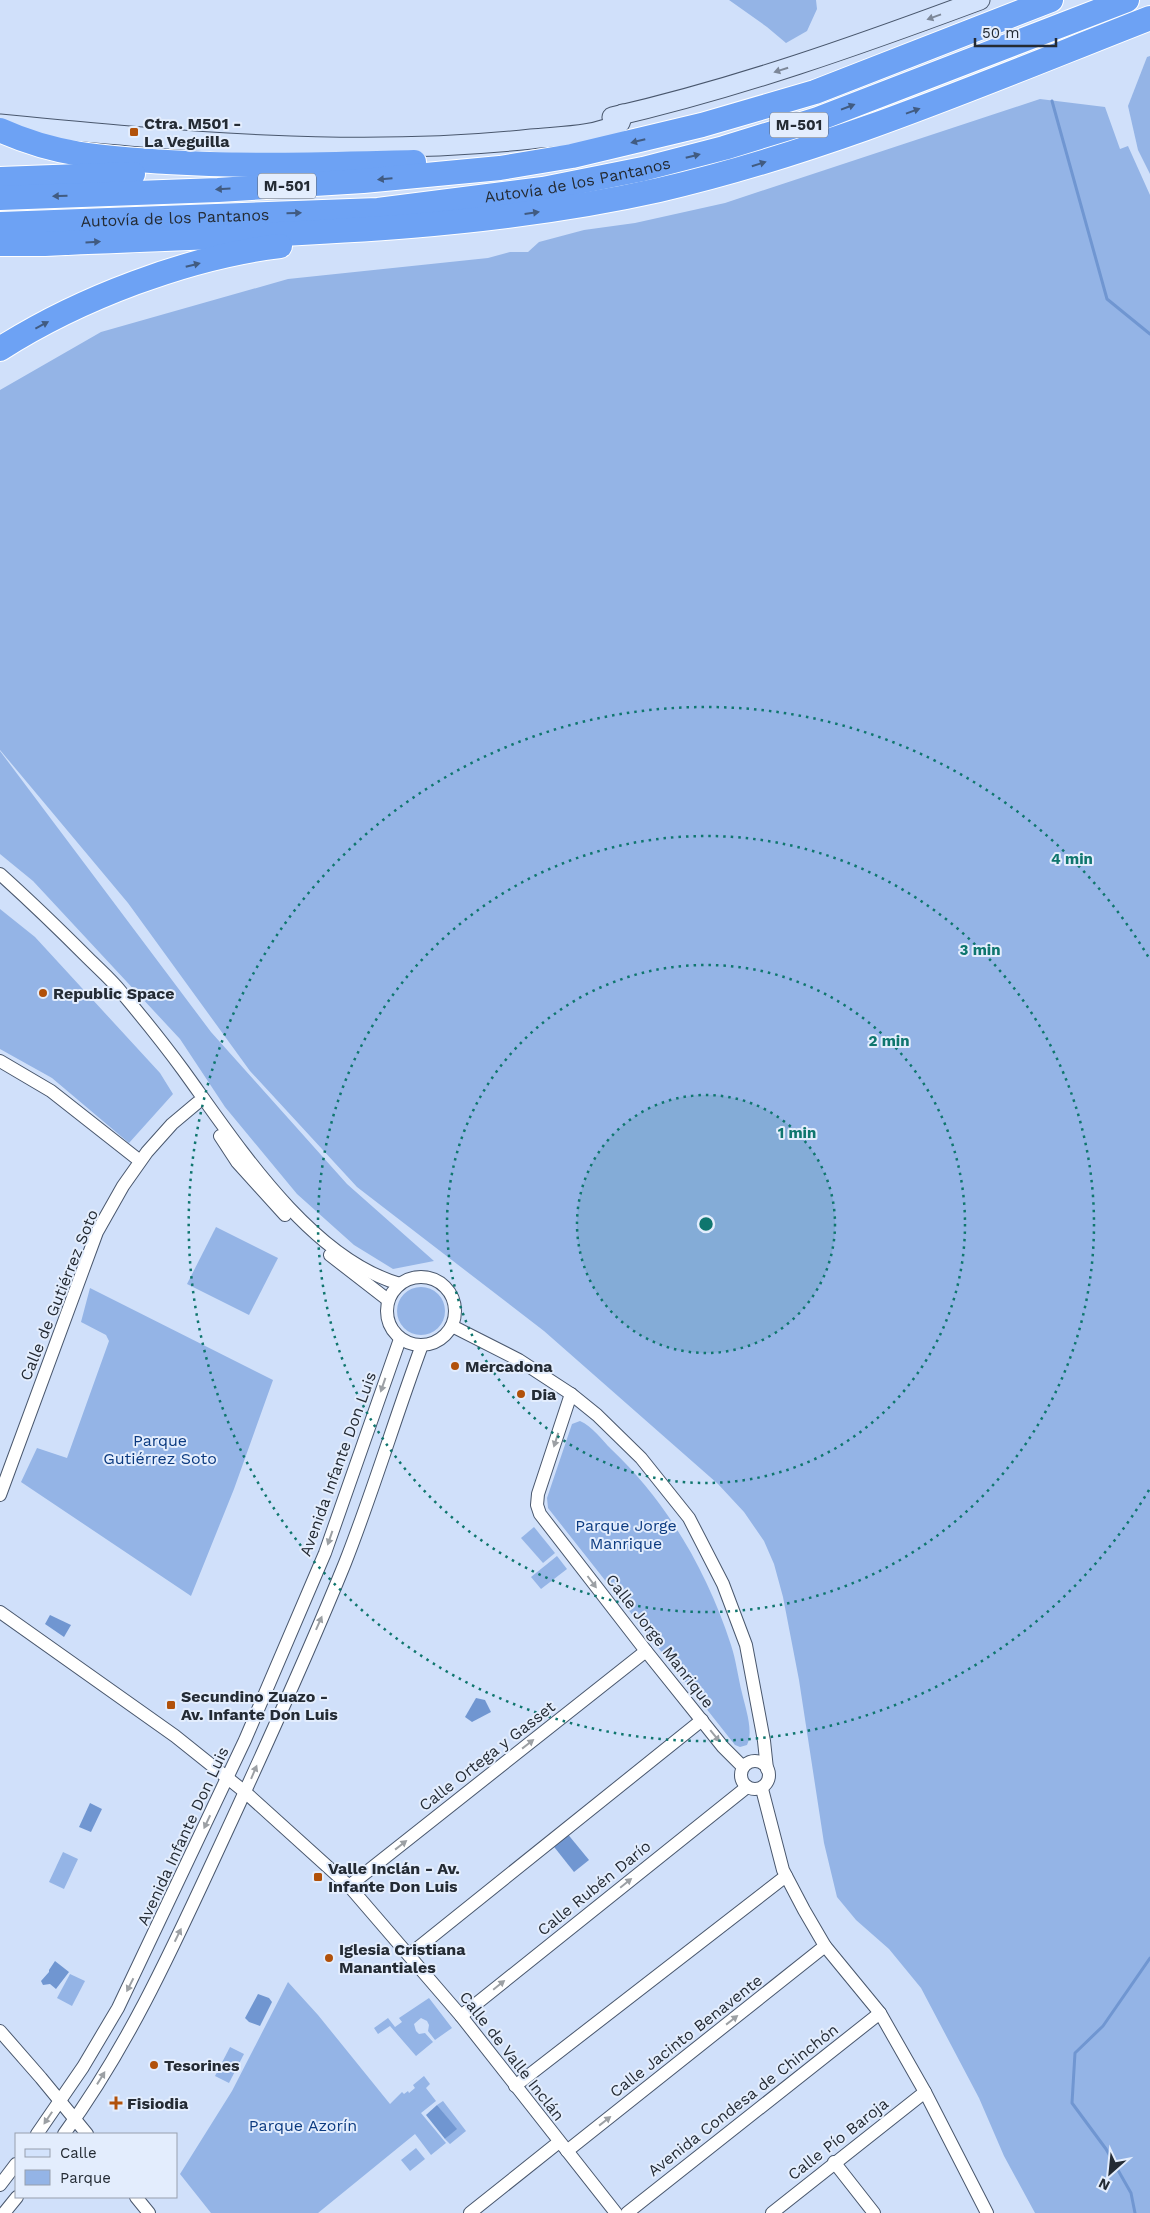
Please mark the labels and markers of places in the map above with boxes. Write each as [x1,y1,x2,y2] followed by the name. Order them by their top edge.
[144,114,242,151] place label: Ctra. M501 - La Veguilla
[128,126,140,138] marker: Ctra. M501 - La Veguilla
[53,984,174,1003] place label: Republic Space
[37,987,49,999] marker: Republic Space
[697,1215,715,1233] centre of rings
[465,1357,553,1376] place label: Mercadona
[449,1360,461,1372] marker: Mercadona
[531,1385,557,1404] place label: Dia
[515,1388,527,1400] marker: Dia
[181,1687,338,1724] place label: Secundino Zuazo - Av. Infante Don Luis
[165,1699,177,1711] marker: Secundino Zuazo - Av. Infante Don Luis
[328,1859,460,1896] place label: Valle Inclán - Av. Infante Don Luis
[312,1871,324,1883] marker: Valle Inclán - Av. Infante Don Luis
[339,1940,466,1977] place label: Iglesia Cristiana Manantiales
[323,1952,335,1964] marker: Iglesia Cristiana Manantiales
[164,2056,240,2075] place label: Tesorines
[148,2059,160,2071] marker: Tesorines
[127,2094,189,2113] place label: Fisiodia
[109,2096,123,2110] marker: Fisiodia

